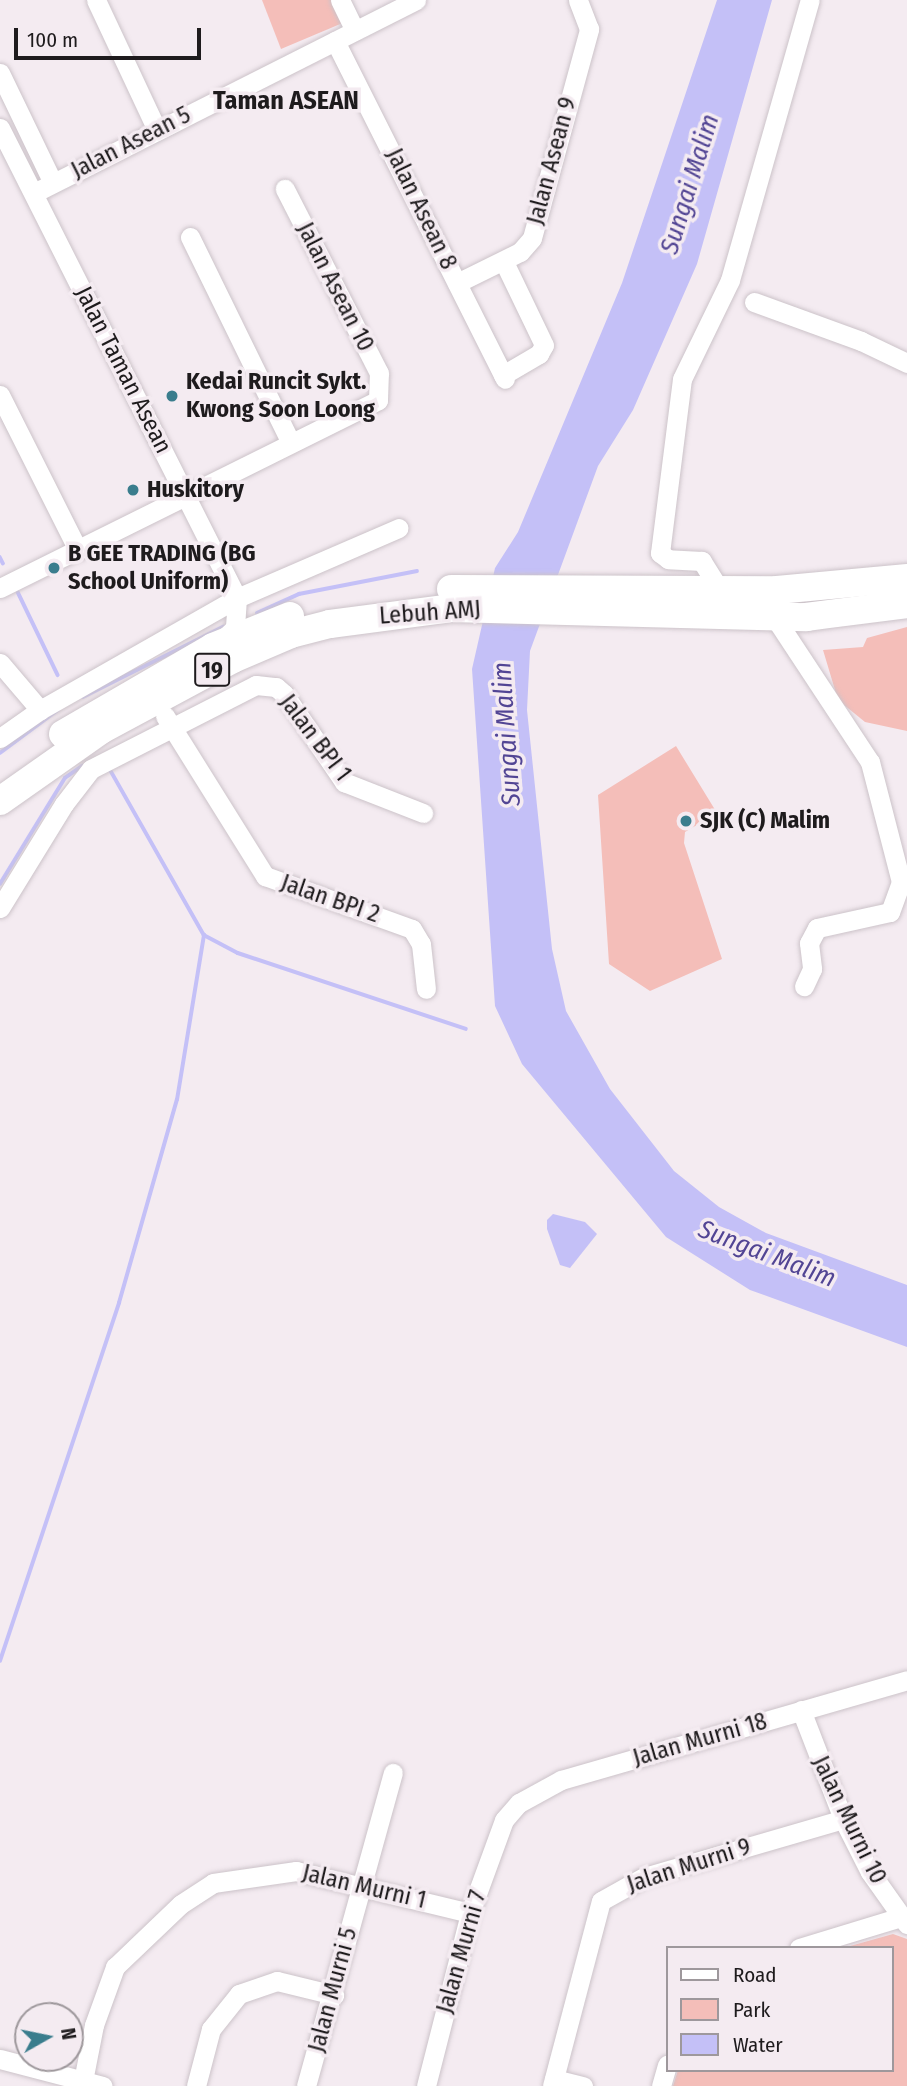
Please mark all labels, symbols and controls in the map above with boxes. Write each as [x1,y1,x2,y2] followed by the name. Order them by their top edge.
[18,14,205,58] scale bar
[27,27,78,53] text: 100 m
[213,85,359,117] district label: Taman ASEAN
[521,94,583,228] street label: Jalan Asean 9
[67,101,195,185] street label: Jalan Asean 5
[654,110,726,258] water label: Sungai Malim
[379,144,463,274] street label: Jalan Asean 8
[290,218,380,356] street label: Jalan Asean 10
[69,282,177,458] street label: Jalan Taman Asean
[186,368,375,424] place label: Kedai Runcit Sykt. Kwong Soon Loong
[164,388,180,404] marker: Kedai Runcit Sykt. Kwong Soon Loong
[147,476,244,504] place label: Huskitory
[125,482,141,498] marker: Huskitory
[68,540,256,596] place label: B GEE TRADING (BG School Uniform)
[46,560,62,576] marker: B GEE TRADING (BG School Uniform)
[378,595,482,631] street label: Lebuh AMJ
[193,650,231,690] road number: 19
[486,661,528,807] water label: Sungai Malim
[273,689,357,787] street label: Jalan BPI 1
[700,807,830,835] place label: SJK (C) Malim
[678,813,694,829] marker: SJK (C) Malim
[277,869,383,929] street label: Jalan BPI 2
[694,1214,840,1294] water label: Sungai Malim
[630,1707,770,1773] street label: Jalan Murni 18
[806,1751,892,1889] street label: Jalan Murni 10
[624,1832,754,1900] street label: Jalan Murni 9
[299,1859,429,1915] street label: Jalan Murni 1
[431,1887,493,2017] street label: Jalan Murni 7
[303,1925,363,2055] street label: Jalan Murni 5
[666,1946,893,2072] legend
[733,1962,777,1988] text: Road
[733,1997,770,2023] text: Park
[14,2002,84,2072] north arrow
[56,2027,81,2041] text: N
[733,2032,783,2058] text: Water

